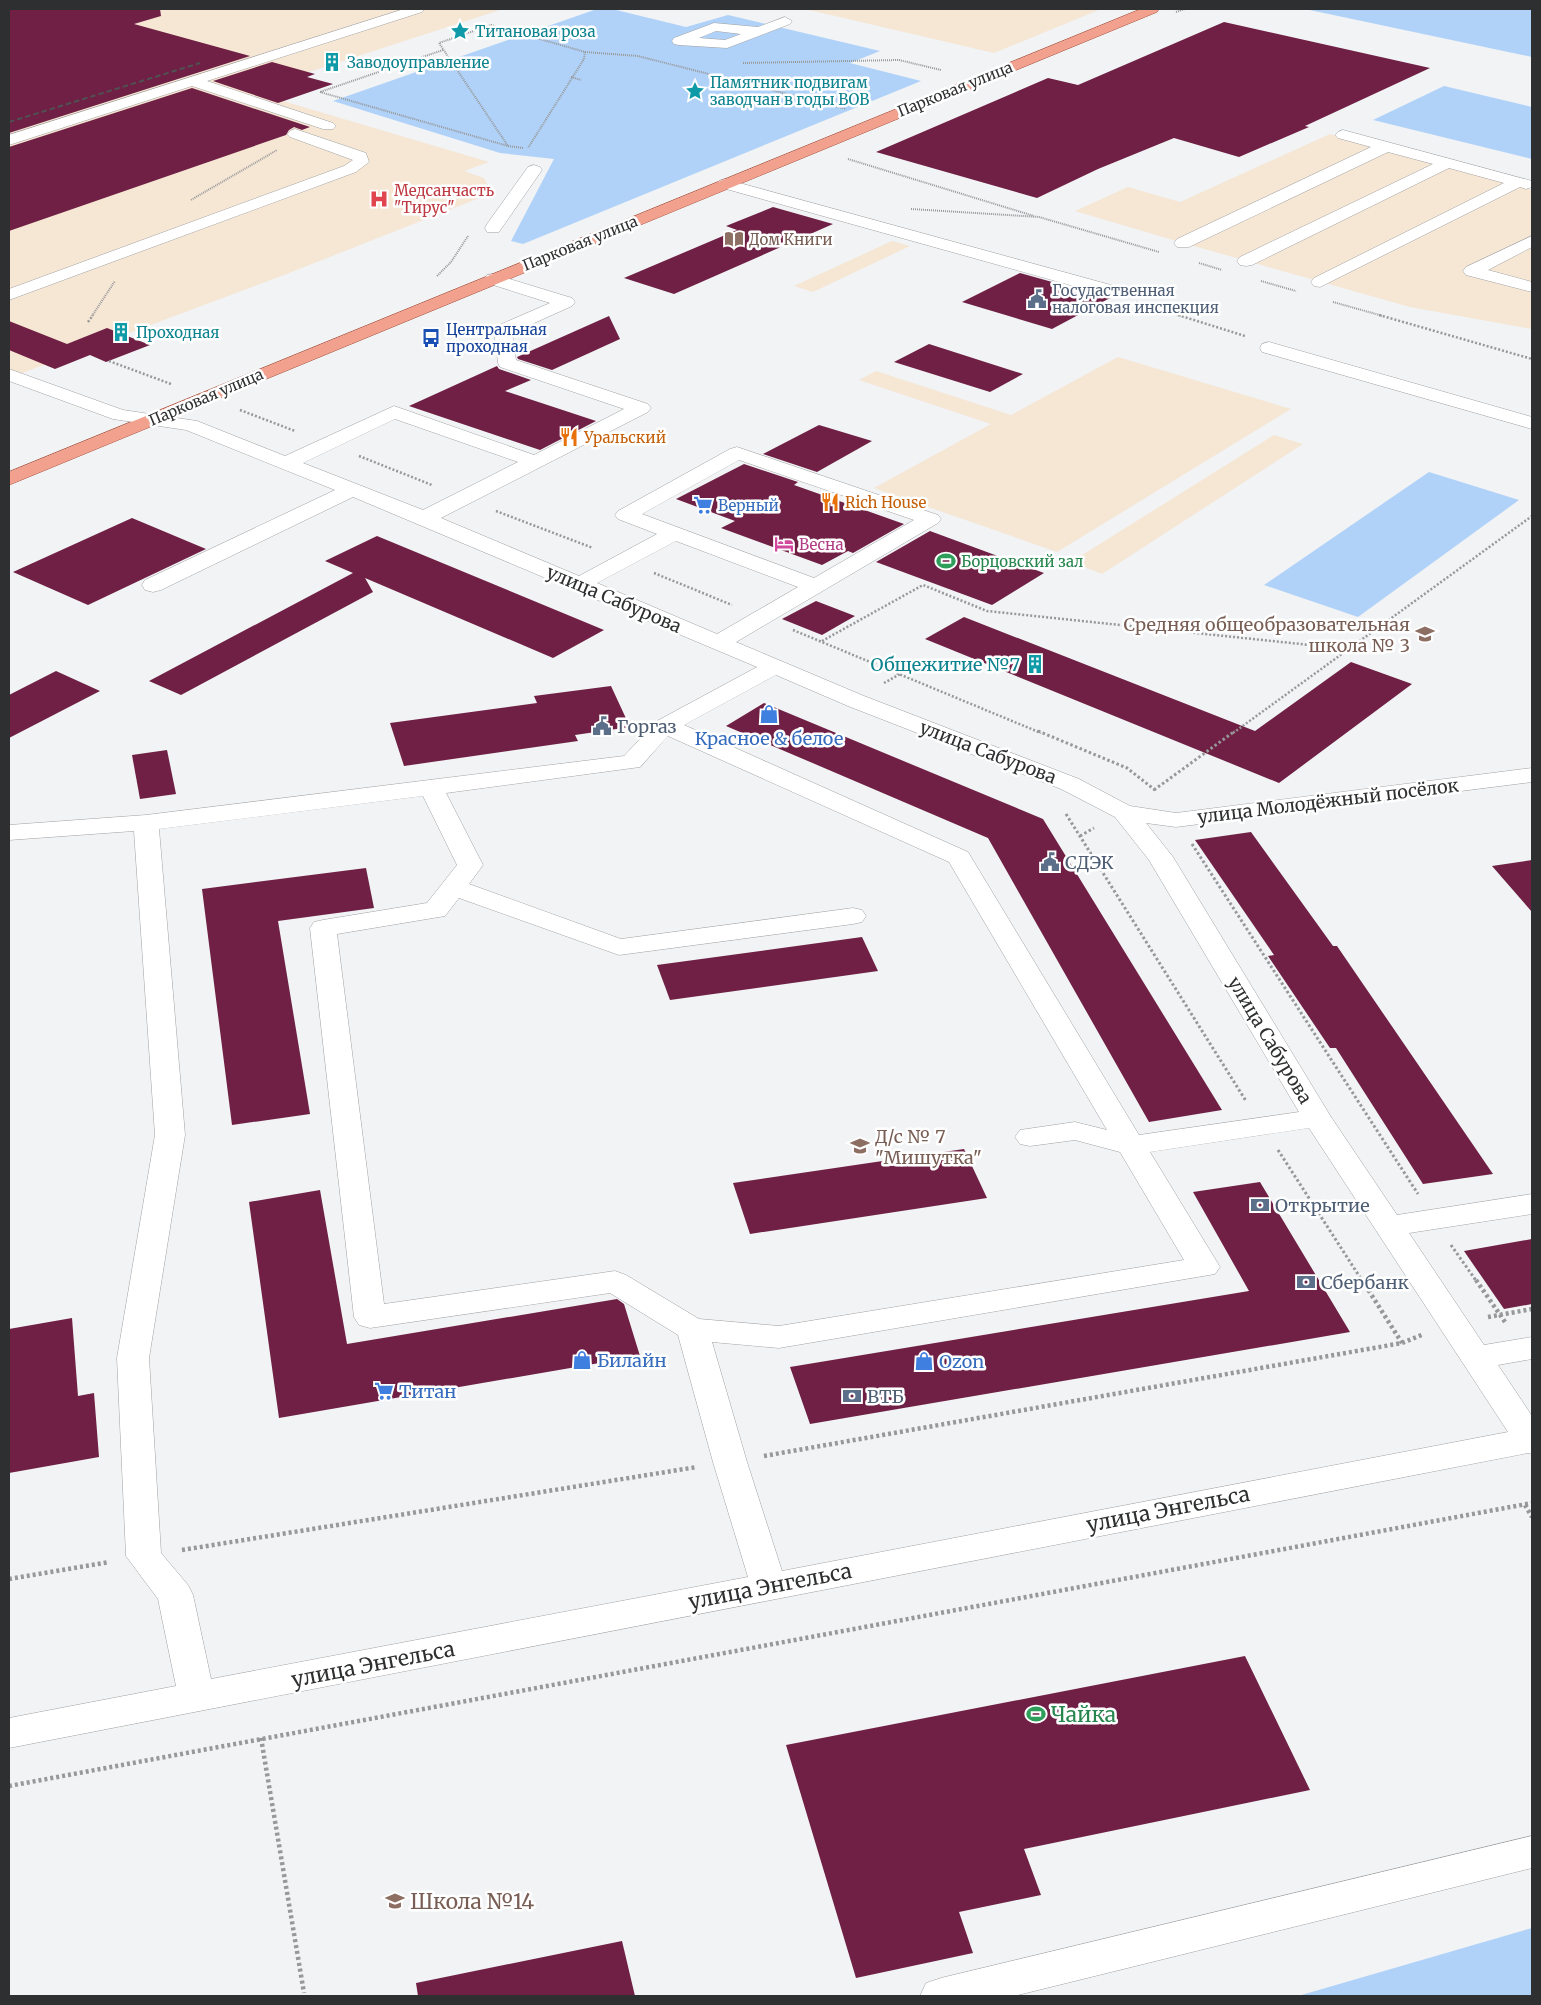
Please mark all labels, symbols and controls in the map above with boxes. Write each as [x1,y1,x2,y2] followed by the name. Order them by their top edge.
[449,20,471,42] place icon: Титановая роза
[475,22,596,41] place label: Титановая роза
[321,51,343,73] building icon: Заводоуправление
[347,53,490,72] place label: Заводоуправление
[895,57,1015,121] street label: Парковая улица
[710,73,869,109] place label: Памятник подвигам заводчан в годы ВОВ
[684,80,706,102] place icon: Памятник подвигам заводчан в годы ВОВ
[394,181,494,217] place label: Медсанчасть "Тирус"
[368,188,390,210] hospital icon: Медсанчасть "Тирус"
[520,211,640,275] street label: Парковая улица
[723,228,745,250] library icon: Дом Книги
[749,230,833,249] place label: Дом Книги
[1052,281,1219,317] place label: Госудаственная налоговая инспекция
[1026,288,1048,310] public building icon: Госудаственная налоговая инспекция
[446,320,547,356] place label: Центральная проходная
[110,321,132,343] building icon: Проходная
[136,323,220,342] place label: Проходная
[420,327,442,349] bus stop icon: Центральная проходная
[146,364,266,430] street label: Парковая улица
[558,426,580,448] restaurant icon: Уральский
[583,428,666,447] place label: Уральский
[819,491,841,513] restaurant icon: Rich House
[845,493,926,512] place label: Rich House
[692,494,714,516] supermarket icon: Верный
[718,496,779,515] place label: Верный
[773,533,795,555] hotel icon: Весна
[799,535,843,554] place label: Весна
[935,550,957,572] sports icon: Борцовский зал
[961,552,1083,571] place label: Борцовский зал
[543,560,685,638] street label: улица Сабурова
[1123,613,1410,657] place label: Средняя общеобразовательная школа № 3
[1414,623,1436,645] school or university icon: Средняя общеобразовательная школа № 3
[870,653,1020,676] place label: Общежитие №7
[1024,653,1046,675] building icon: Общежитие №7
[758,703,780,725] shop icon: Красное & белое
[591,715,613,737] public building icon: Горгаз
[617,715,677,738] place label: Горгаз
[916,715,1060,789] street label: улица Сабурова
[695,727,843,750] place label: Красное & белое
[1196,773,1460,828] street label: улица Молодёжный посёлок
[1039,851,1061,873] public building icon: СДЭК
[1065,851,1114,874] place label: СДЭК
[1223,972,1317,1108] street label: улица Сабурова
[875,1125,982,1169] place label: Д/с № 7 "Мишутка"
[849,1135,871,1157] school or university icon: Д/с № 7 "Мишутка"
[1249,1194,1271,1216] bank icon: Открытие
[1275,1194,1370,1217] place label: Открытие
[1295,1271,1317,1293] bank icon: Сбербанк
[1321,1271,1409,1294] place label: Сбербанк
[571,1349,593,1371] shop icon: Билайн
[597,1349,667,1372] place label: Билайн
[913,1350,935,1372] shop icon: Ozon
[939,1350,984,1373] place label: Ozon
[373,1380,395,1402] supermarket icon: Титан
[399,1380,457,1403] place label: Титан
[841,1385,863,1407] bank icon: ВТБ
[867,1385,904,1408] place label: ВТБ
[1084,1480,1252,1538] street label: улица Энгельса
[686,1557,854,1615] street label: улица Энгельса
[289,1635,457,1693] street label: улица Энгельса
[1051,1701,1116,1728] place label: Чайка
[1025,1703,1047,1725] sports icon: Чайка
[410,1888,534,1915] place label: Школа №14
[384,1890,406,1912] school or university icon: Школа №14

